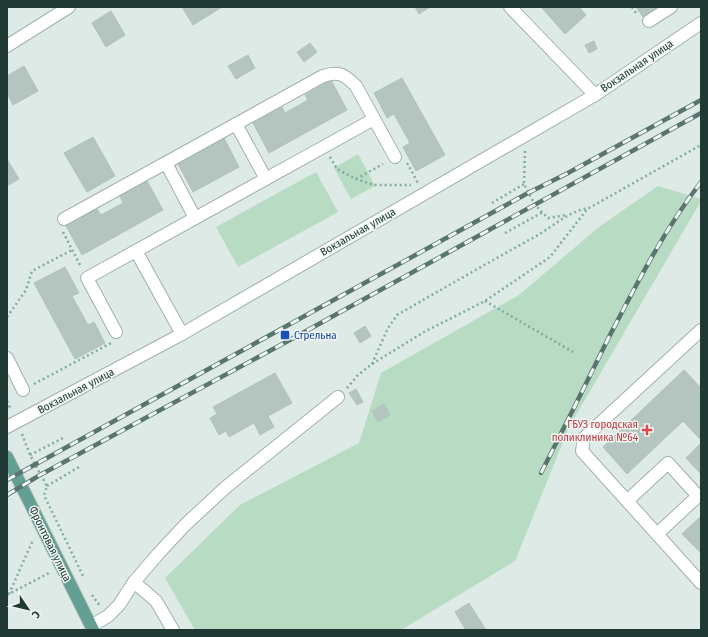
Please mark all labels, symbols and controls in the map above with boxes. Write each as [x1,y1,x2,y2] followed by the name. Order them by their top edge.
[598,37,676,95] street label: Вокзальная улица
[318,205,398,259] street label: Вокзальная улица
[279,329,291,341] marker: Стрельна
[294,329,337,342] place label: Стрельна
[36,365,116,417] street label: Вокзальная улица
[552,418,639,444] place label: ГБУЗ городская поликлиника №64
[641,424,653,436] marker: ГБУЗ городская поликлиника №64
[26,504,74,584] street label: Фронтовая улица
[8,589,48,629] north arrow
[29,608,43,621] text: С

